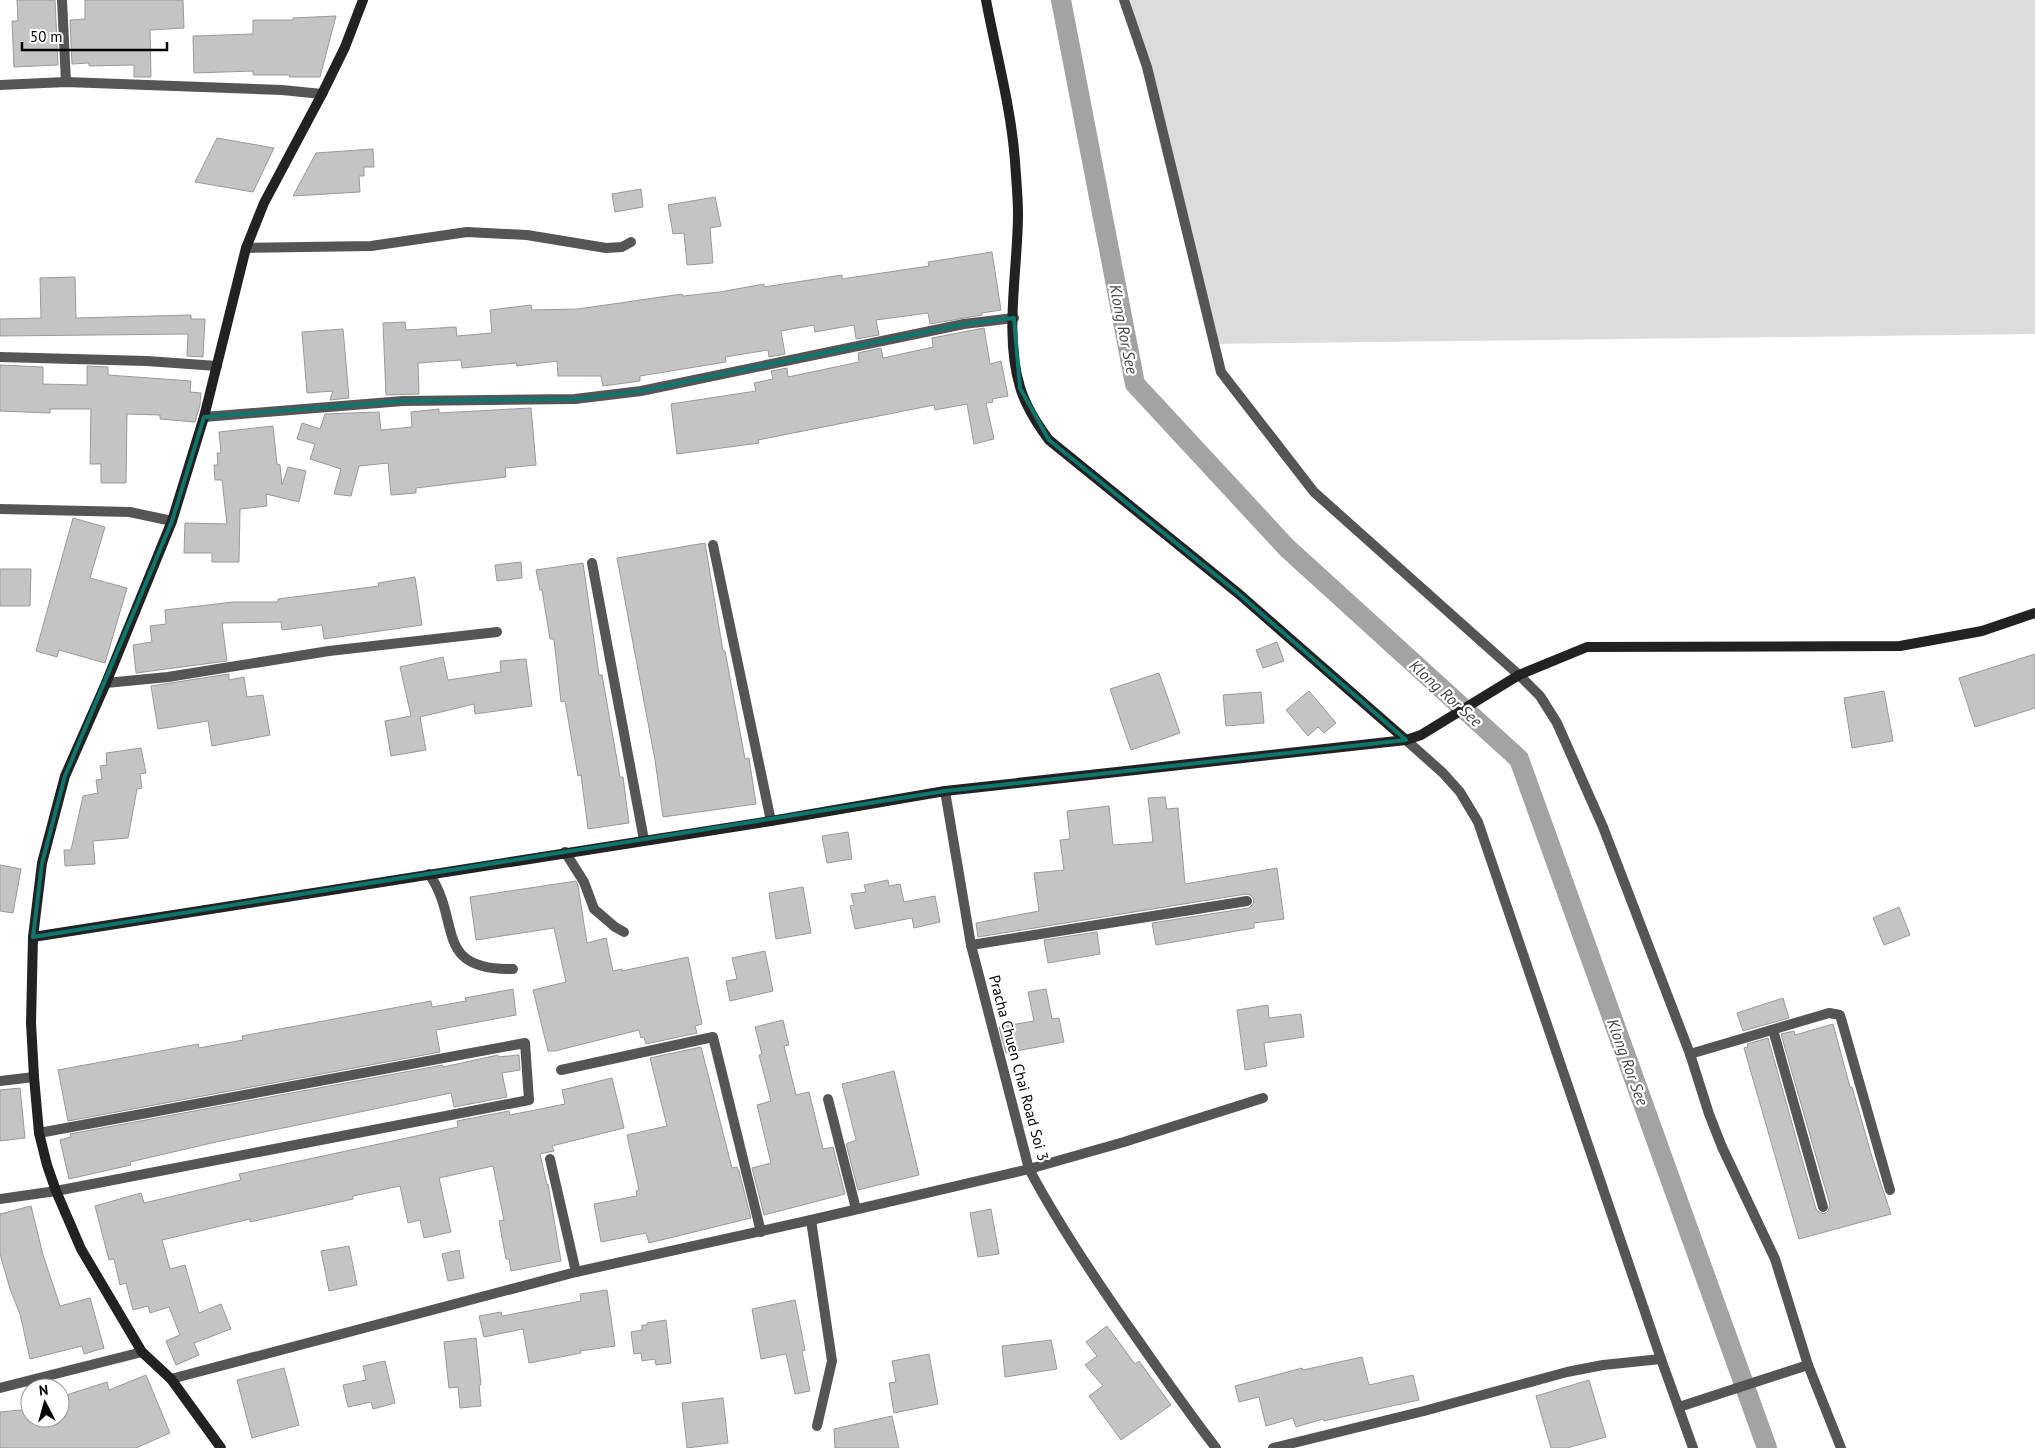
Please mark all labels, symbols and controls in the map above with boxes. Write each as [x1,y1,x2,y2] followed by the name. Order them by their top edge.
[22,20,168,52] scale bar
[30,27,63,46] text: 50 m
[1106,282,1143,376] water label: Klong Ror See
[1406,655,1487,731] water label: Klong Ror See
[985,973,1053,1163] street label: Pracha Chuen Chai Road Soi 3
[1603,1016,1653,1109] water label: Klong Ror See
[20,1378,70,1428] north arrow
[38,1381,49,1400] text: N

